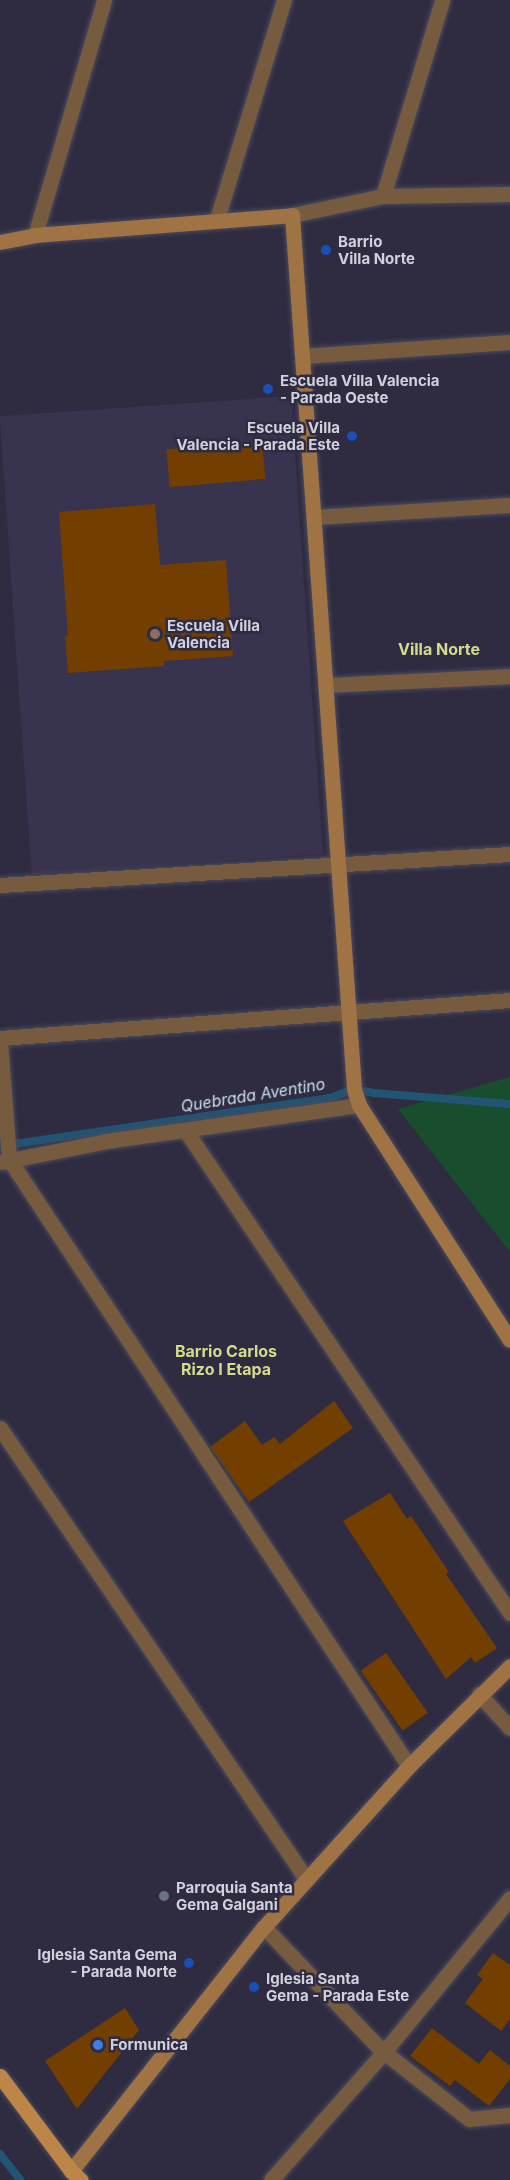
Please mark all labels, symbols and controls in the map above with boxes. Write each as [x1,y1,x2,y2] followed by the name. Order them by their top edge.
[338,232,415,267] place label: Barrio Villa Norte
[319,243,333,257] marker: Barrio Villa Norte
[280,371,440,406] place label: Escuela Villa Valencia - Parada Oeste
[261,382,275,396] marker: Escuela Villa Valencia - Parada Oeste
[177,418,340,453] place label: Escuela Villa Valencia - Parada Este
[345,429,359,443] marker: Escuela Villa Valencia - Parada Este
[167,616,260,651] place label: Escuela Villa Valencia
[148,627,162,641] marker: Escuela Villa Valencia
[398,639,480,659] district label: Villa Norte
[179,1074,327,1116] water label: Quebrada Aventino
[175,1341,277,1379] district label: Barrio Carlos Rizo I Etapa
[176,1878,293,1913] place label: Parroquia Santa Gema Galgani
[157,1889,171,1903] marker: Parroquia Santa Gema Galgani
[37,1945,177,1980] place label: Iglesia Santa Gema - Parada Norte
[182,1956,196,1970] marker: Iglesia Santa Gema - Parada Norte
[266,1969,409,2004] place label: Iglesia Santa Gema - Parada Este
[247,1980,261,1994] marker: Iglesia Santa Gema - Parada Este
[110,2036,188,2054] place label: Formunica
[91,2038,105,2052] marker: Formunica

